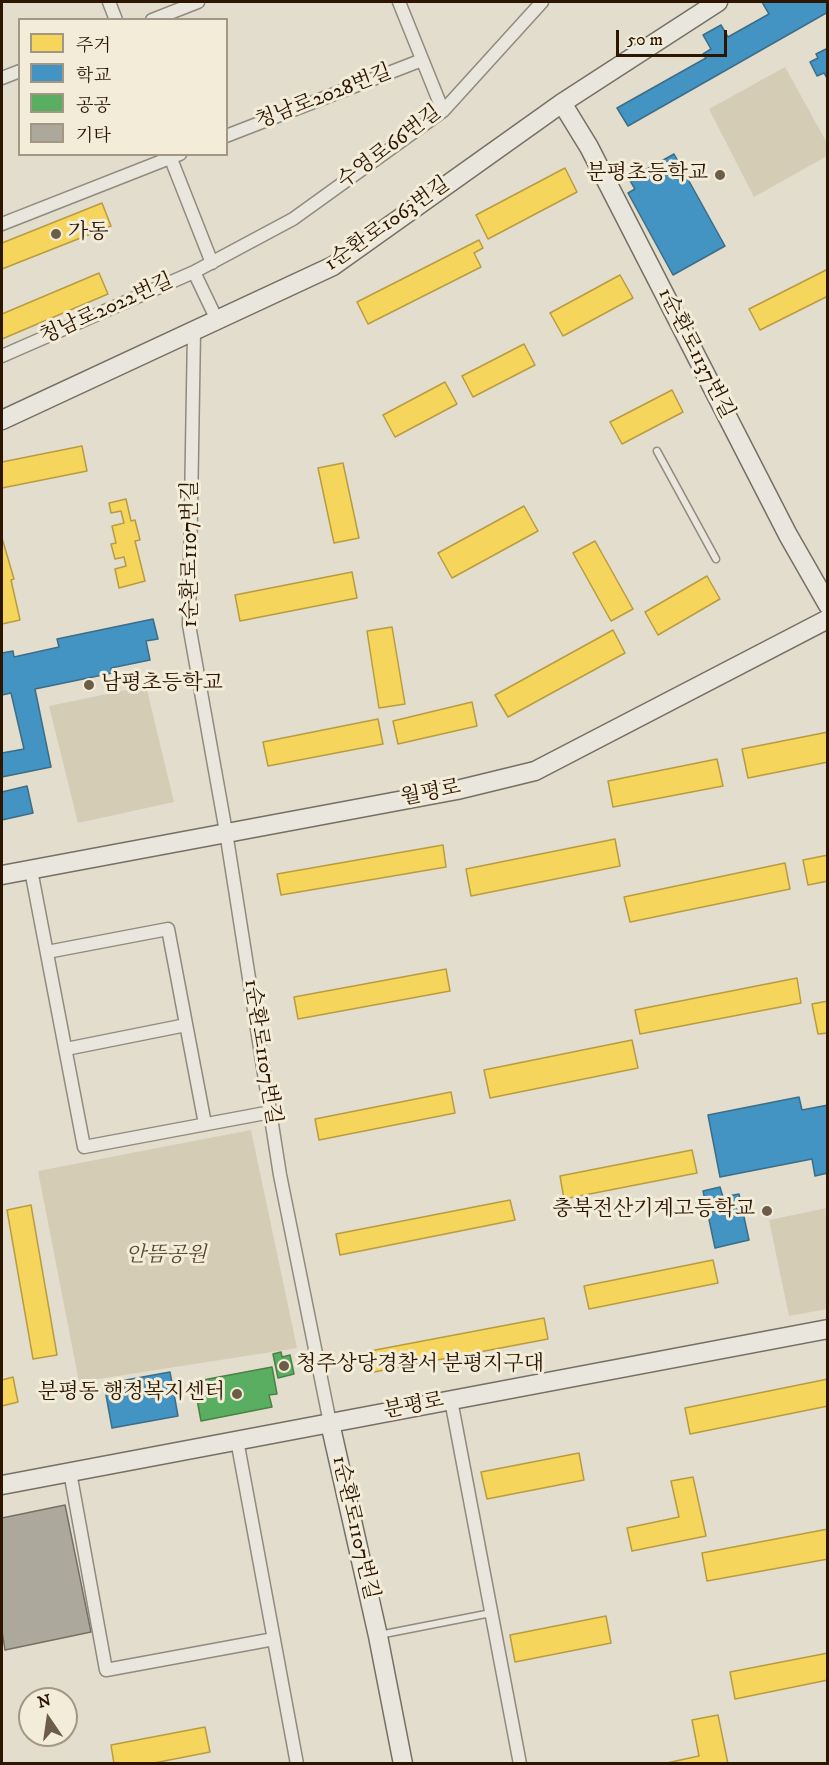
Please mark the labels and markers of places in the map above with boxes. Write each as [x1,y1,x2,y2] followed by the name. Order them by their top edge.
[586,162,708,188] place label: 분평초등학교
[713,168,727,182] marker: 분평초등학교
[68,221,109,247] place label: 가동
[49,227,63,241] marker: 가동
[101,672,223,698] place label: 남평초등학교
[82,678,96,692] marker: 남평초등학교
[552,1198,755,1224] place label: 충북전산기계고등학교
[760,1204,774,1218] marker: 충북전산기계고등학교
[296,1353,544,1379] place label: 청주상당경찰서 분평지구대
[277,1359,291,1373] marker: 청주상당경찰서 분평지구대
[38,1381,225,1407] place label: 분평동 행정복지센터
[230,1387,244,1401] marker: 분평동 행정복지센터

